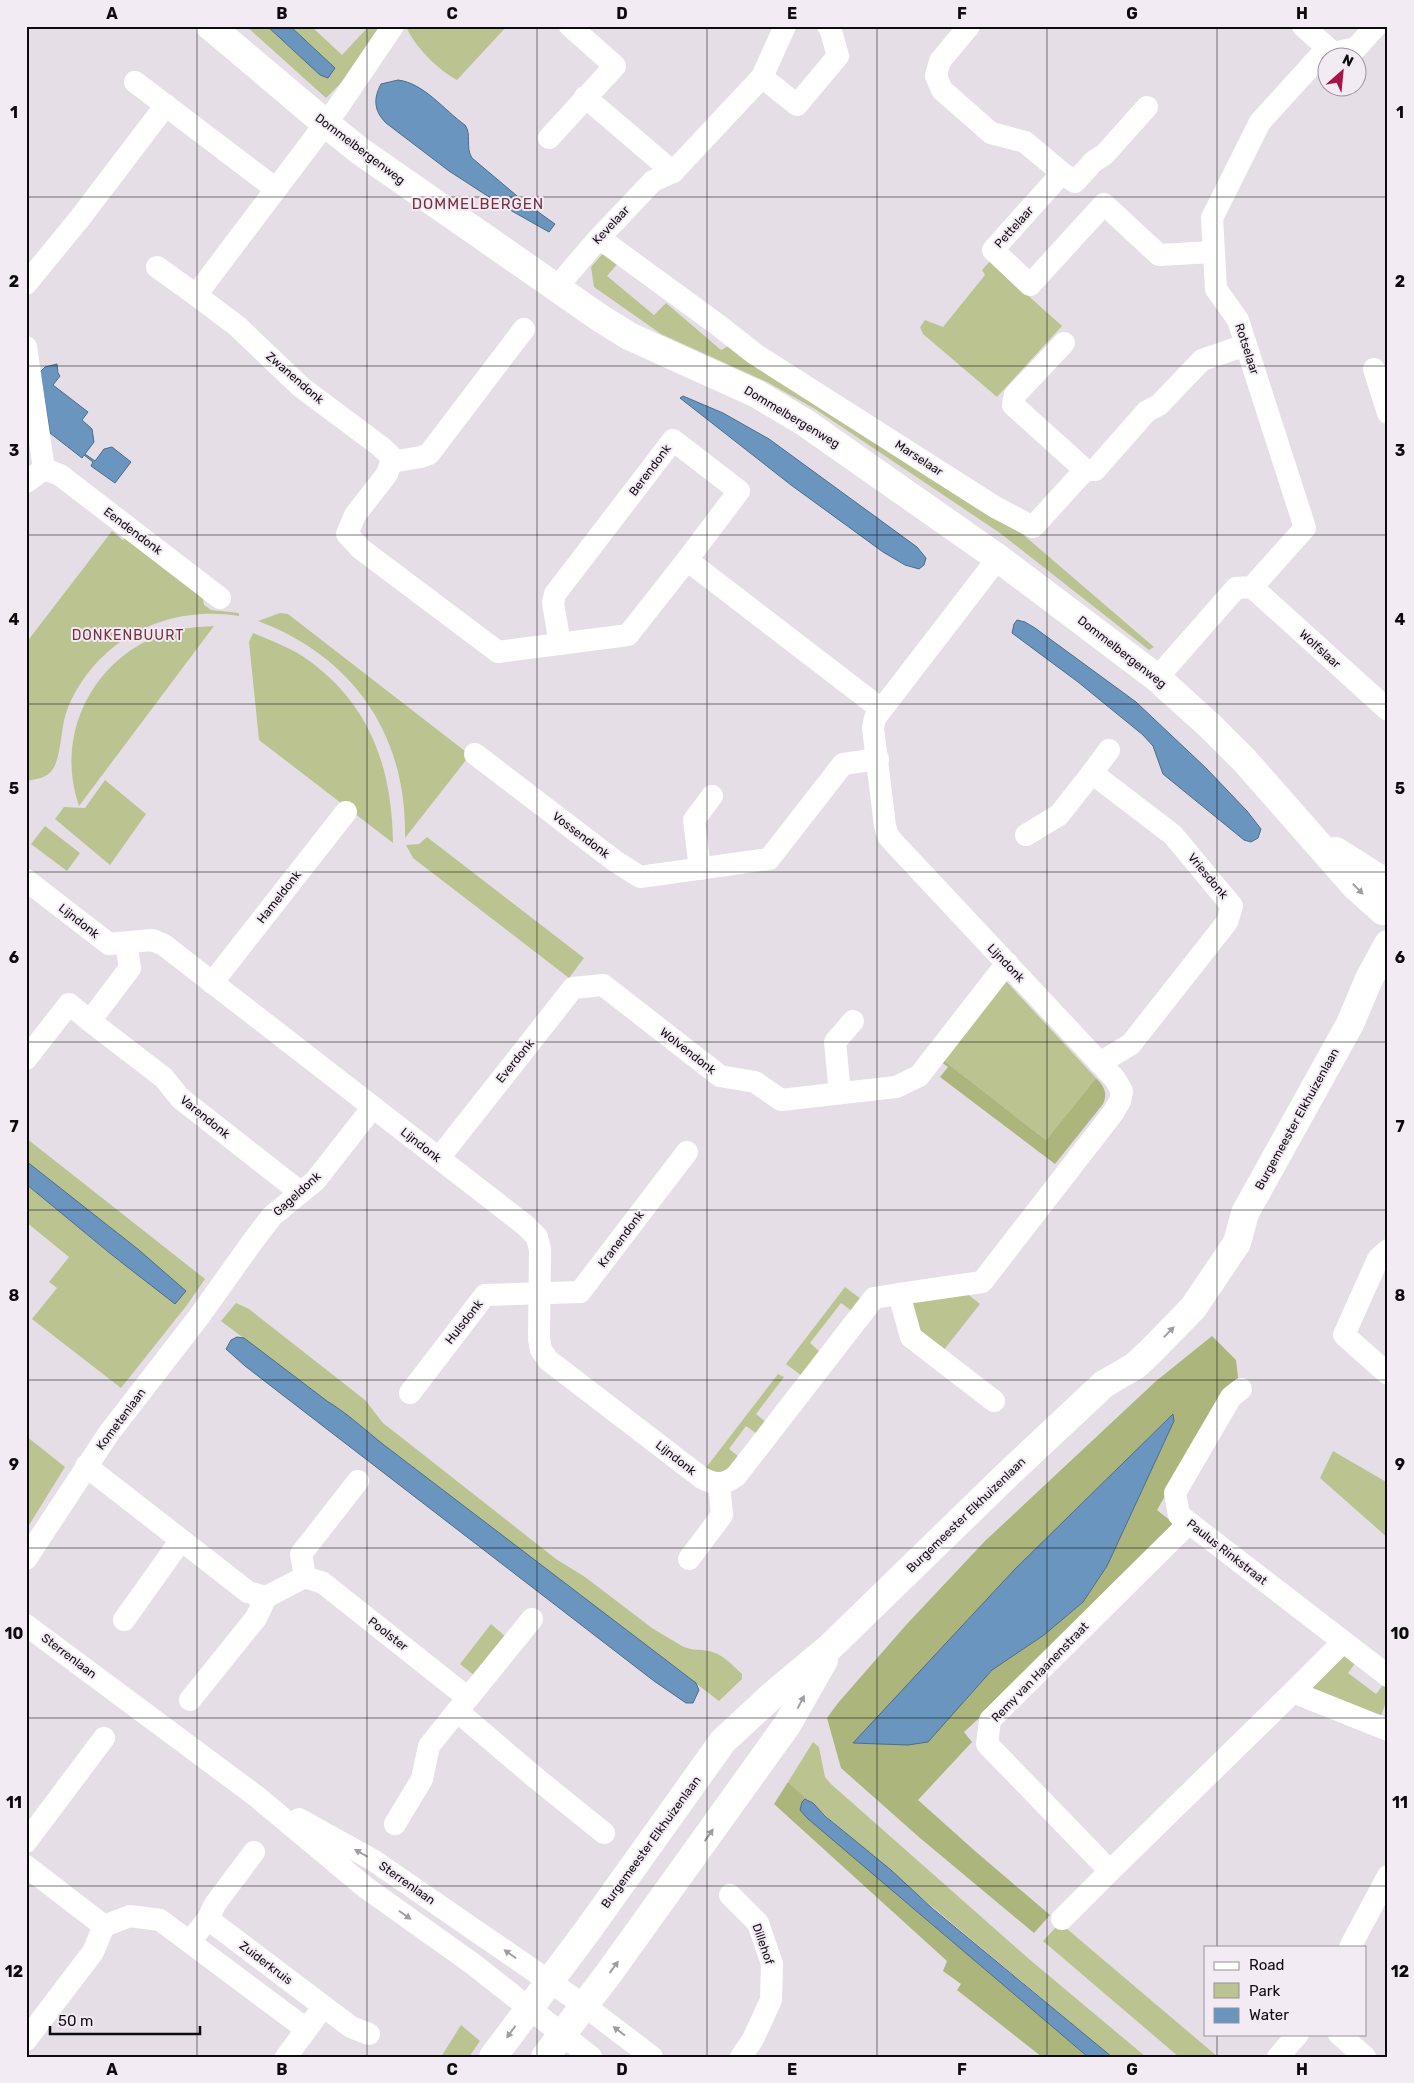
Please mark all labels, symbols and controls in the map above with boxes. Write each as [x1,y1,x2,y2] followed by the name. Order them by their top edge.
[106,4,118,23] text: A
[276,4,288,23] text: B
[446,4,458,23] text: C
[616,4,628,23] text: D
[787,4,797,23] text: E
[957,4,967,23] text: F
[1126,4,1138,23] text: G
[1296,4,1308,23] text: H
[1316,48,1366,98] north arrow
[1339,51,1356,71] text: N
[10,103,18,122] text: 1
[1396,103,1404,122] text: 1
[312,111,408,187] street label: Dommelbergenweg
[412,195,544,213] district label: DOMMELBERGEN
[590,203,633,247] street label: Kevelaar
[992,203,1037,251] street label: Pettelaar
[9,272,19,291] text: 2
[1395,272,1405,291] text: 2
[1232,322,1262,377] street label: Rotselaar
[263,349,327,407] street label: Zwanendonk
[742,383,842,451] street label: Dommelbergenweg
[892,437,946,479] street label: Marselaar
[9,441,19,460] text: 3
[626,441,674,498] street label: Berendonk
[1395,441,1405,460] text: 3
[101,504,166,558] street label: Eendendonk
[9,610,20,629] text: 4
[1395,610,1406,629] text: 4
[1075,613,1169,691] street label: Dommelbergenweg
[72,627,184,644] district label: DONKENBUURT
[1296,627,1344,671] street label: Wolfslaar
[9,779,19,798] text: 5
[1395,779,1405,798] text: 5
[550,809,613,861] street label: Vossendonk
[1185,850,1232,902] street label: Vriesdonk
[254,867,304,926] street label: Hameldonk
[1352,883,1364,895] one-way arrow
[56,901,103,942] street label: Lijndonk
[984,941,1028,986] street label: Lijndonk
[9,948,19,967] text: 6
[1395,948,1405,967] text: 6
[657,1025,719,1078] street label: Wolvendonk
[493,1036,537,1086] street label: Everdonk
[1252,1046,1342,1192] street label: Burgemeester Elkhuizenlaan
[177,1093,233,1142] street label: Varendonk
[9,1117,19,1136] text: 7
[1395,1117,1405,1136] text: 7
[398,1125,445,1166] street label: Lijndonk
[270,1168,324,1219] street label: Gageldonk
[595,1207,647,1270] street label: Kranendonk
[9,1286,20,1305] text: 8
[1395,1286,1406,1305] text: 8
[442,1296,486,1347] street label: Hulsdonk
[1163,1327,1175,1339] one-way arrow
[93,1386,149,1452] street label: Kometenlaan
[653,1438,700,1479] street label: Lijndonk
[904,1454,1028,1576] street label: Burgemeester Elkhuizenlaan
[9,1455,19,1474] text: 9
[1395,1455,1405,1474] text: 9
[1184,1516,1270,1588] street label: Paulus Rinkstraat
[365,1614,411,1654] street label: Poolster
[989,1619,1092,1725] street label: Remy van Haanenstraat
[5,1624,24,1643] text: 10
[1391,1624,1410,1643] text: 10
[39,1631,99,1681] street label: Sterrenlaan
[797,1695,805,1709] one-way arrow
[598,1773,704,1911] street label: Burgemeester Elkhuizenlaan
[6,1793,22,1812] text: 11
[1392,1793,1408,1812] text: 11
[704,1828,714,1842] one-way arrow
[354,1848,367,1857] one-way arrow
[376,1859,438,1907] street label: Sterrenlaan
[398,1910,412,1920] one-way arrow
[749,1922,777,1967] street label: Dillehof
[237,1939,295,1987] street label: Zuiderkruis
[1204,1946,1366,2036] legend
[503,1949,516,1959] one-way arrow
[1249,1956,1285,1974] text: Road
[609,1960,619,1974] one-way arrow
[5,1962,23,1981] text: 12
[1391,1962,1409,1981] text: 12
[1249,1982,1280,2000] text: Park
[50,2003,200,2035] scale bar
[1249,2006,1289,2024] text: Water
[58,2012,93,2030] text: 50 m
[506,2025,516,2039] one-way arrow
[612,2026,626,2036] one-way arrow
[106,2060,118,2079] text: A
[276,2060,288,2079] text: B
[446,2060,458,2079] text: C
[616,2060,628,2079] text: D
[787,2060,797,2079] text: E
[957,2060,967,2079] text: F
[1126,2060,1138,2079] text: G
[1296,2060,1308,2079] text: H

